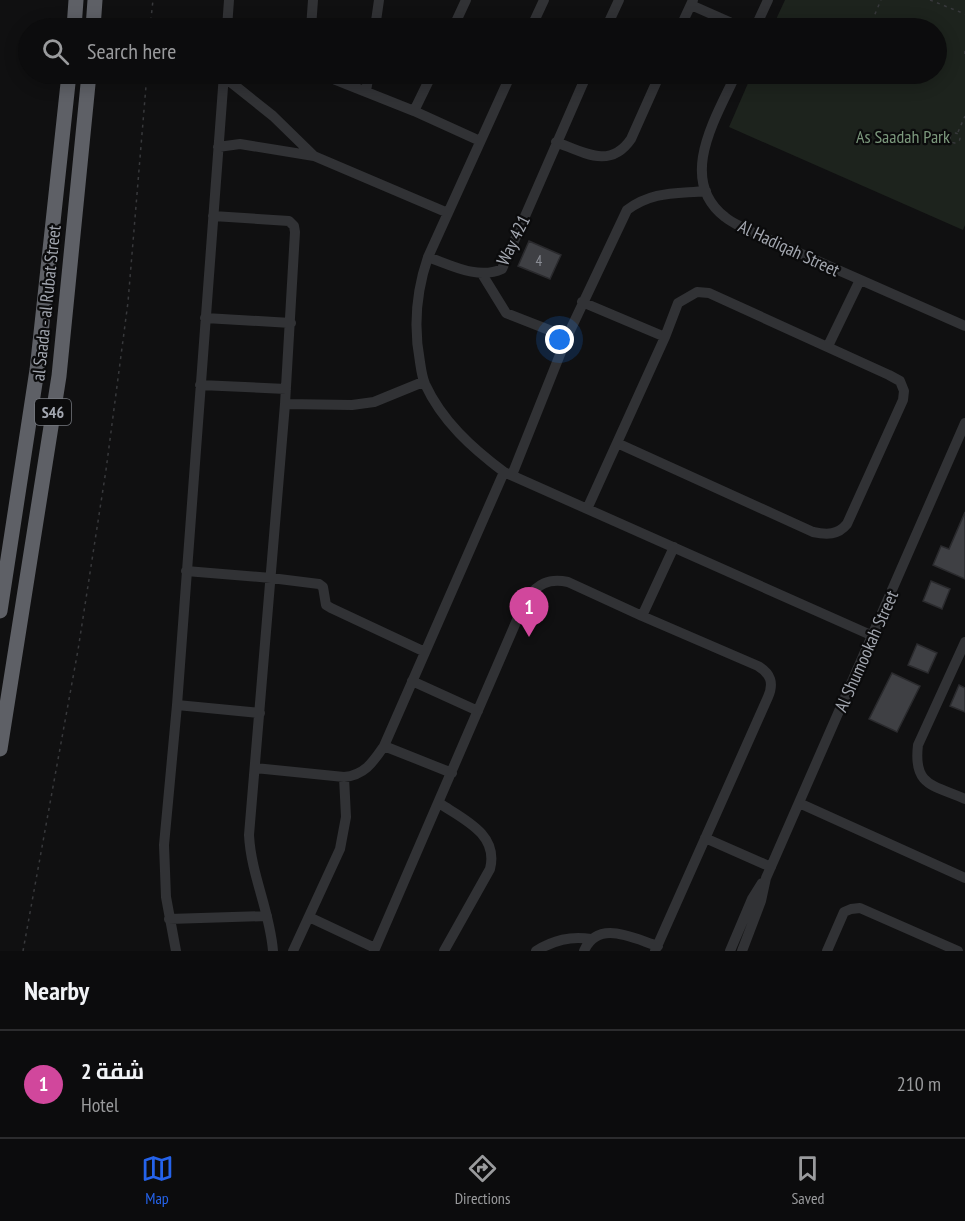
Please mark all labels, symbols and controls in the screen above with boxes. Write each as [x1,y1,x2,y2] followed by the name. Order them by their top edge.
[18,18,947,84] search box
[39,35,72,68] icon: search
[87,37,176,65] text: Search here
[856,125,950,148] park label: As Saadah Park
[491,211,535,269] street label: Way 421
[735,215,843,281] street label: Al Hadiqah Street
[26,224,66,382] street label: al Saada - al Rubat Street
[536,251,543,270] house number: 4
[545,325,574,354] your location
[35,399,71,425] road number: S46
[829,587,903,715] street label: Al Shumookah Street
[510,588,548,637] pin: 1
[24,974,89,1007] text: Nearby
[81,1057,144,1085] text: شقة 2
[39,1071,48,1097] text: 1
[897,1071,941,1097] text: 210 m
[81,1092,119,1118] text: Hotel
[141,1152,174,1208] tab: Map
[455,1152,510,1208] tab: Directions
[791,1152,824,1208] tab: Saved

